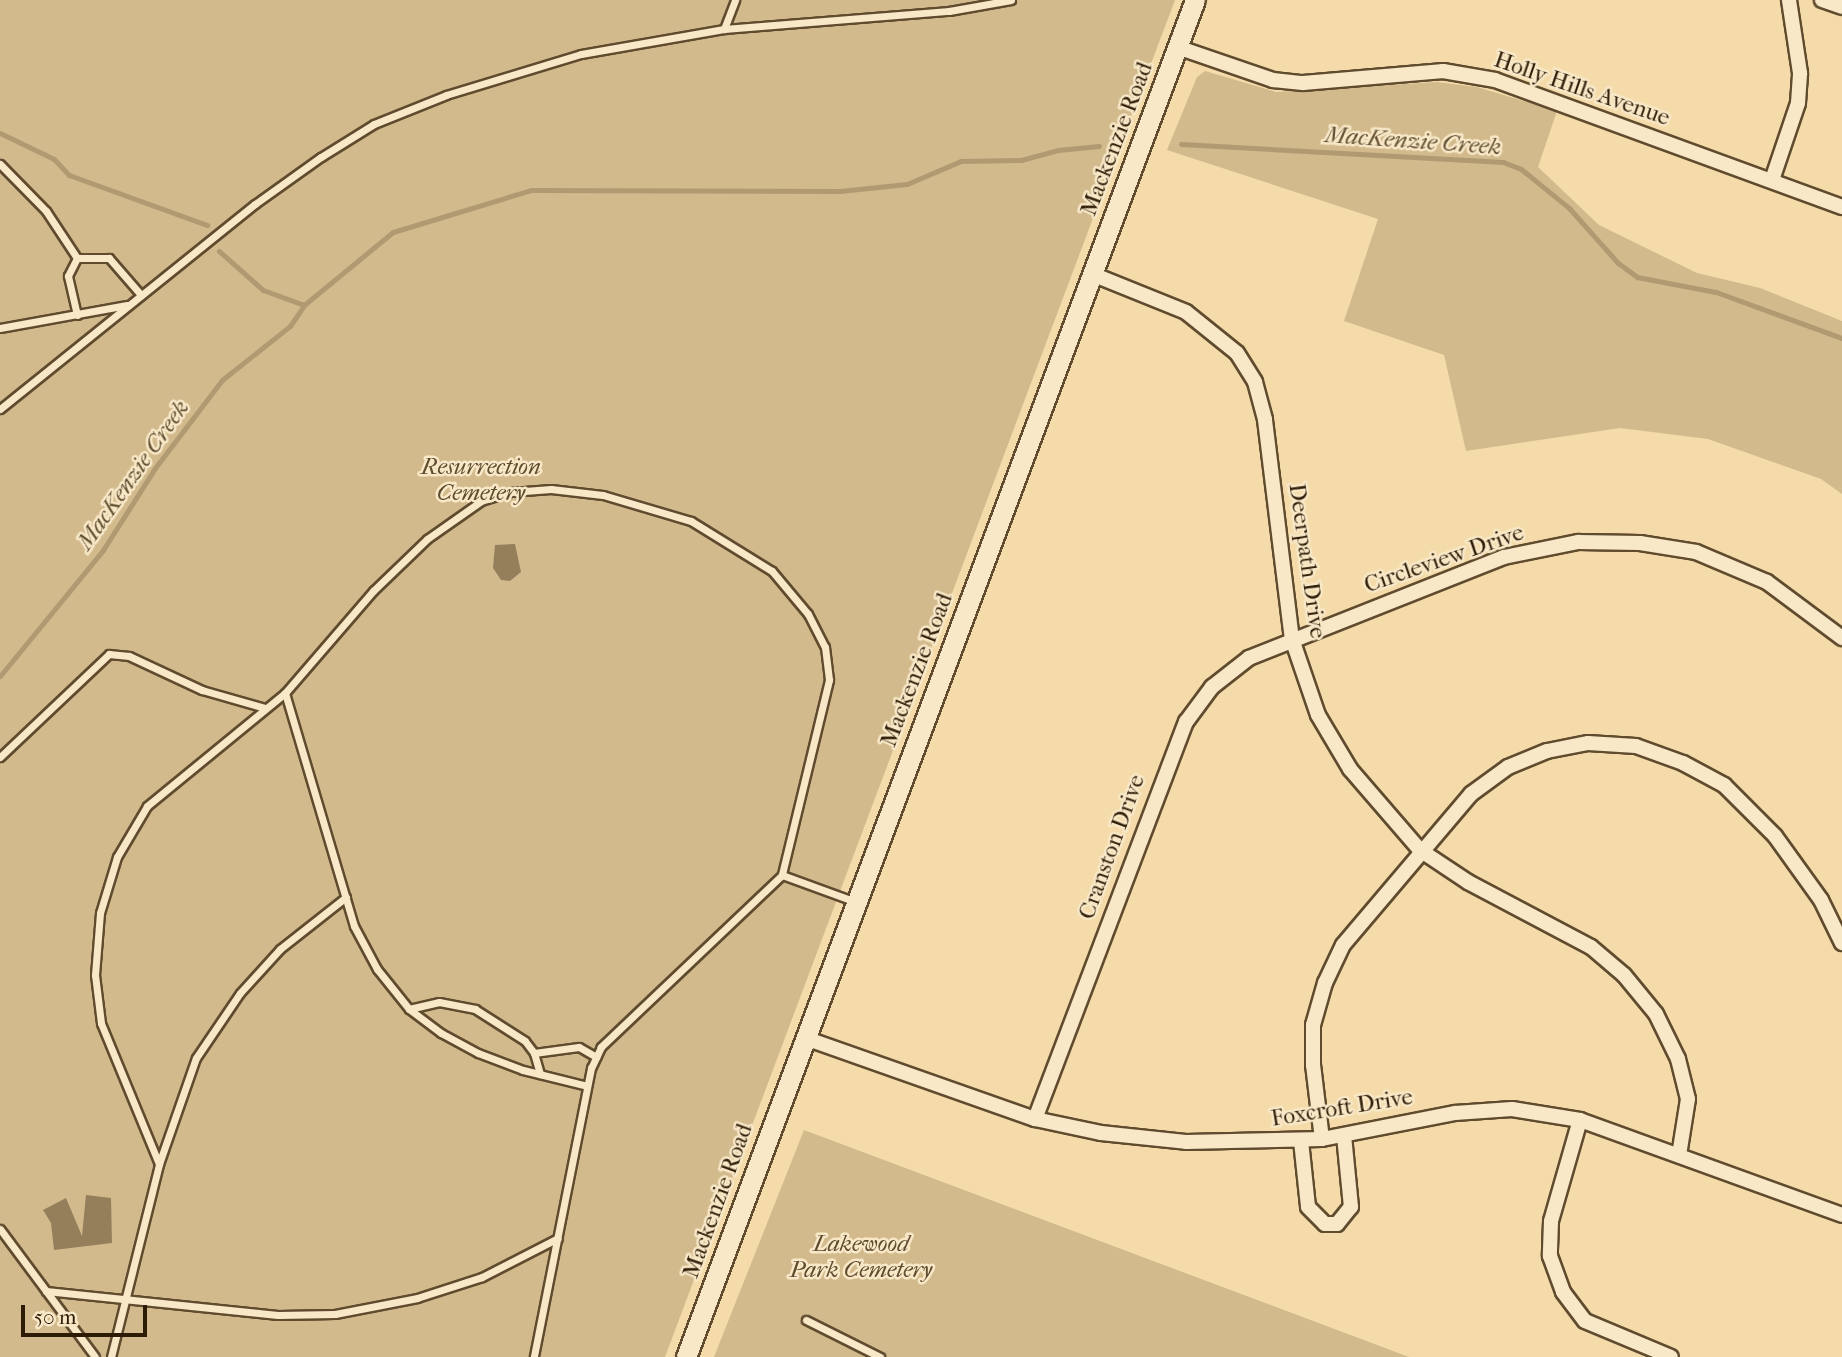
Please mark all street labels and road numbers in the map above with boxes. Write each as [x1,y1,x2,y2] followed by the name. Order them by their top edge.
[1490,46,1674,132] street label: Holly Hills Avenue
[1075,58,1159,220] street label: Mackenzie Road
[1282,482,1332,640] street label: Deerpath Drive
[1361,519,1527,599] street label: Circleview Drive
[875,589,959,751] street label: Mackenzie Road
[1073,771,1151,923] street label: Cranston Drive
[1269,1083,1415,1133] street label: Foxcroft Drive
[677,1120,759,1282] street label: Mackenzie Road

